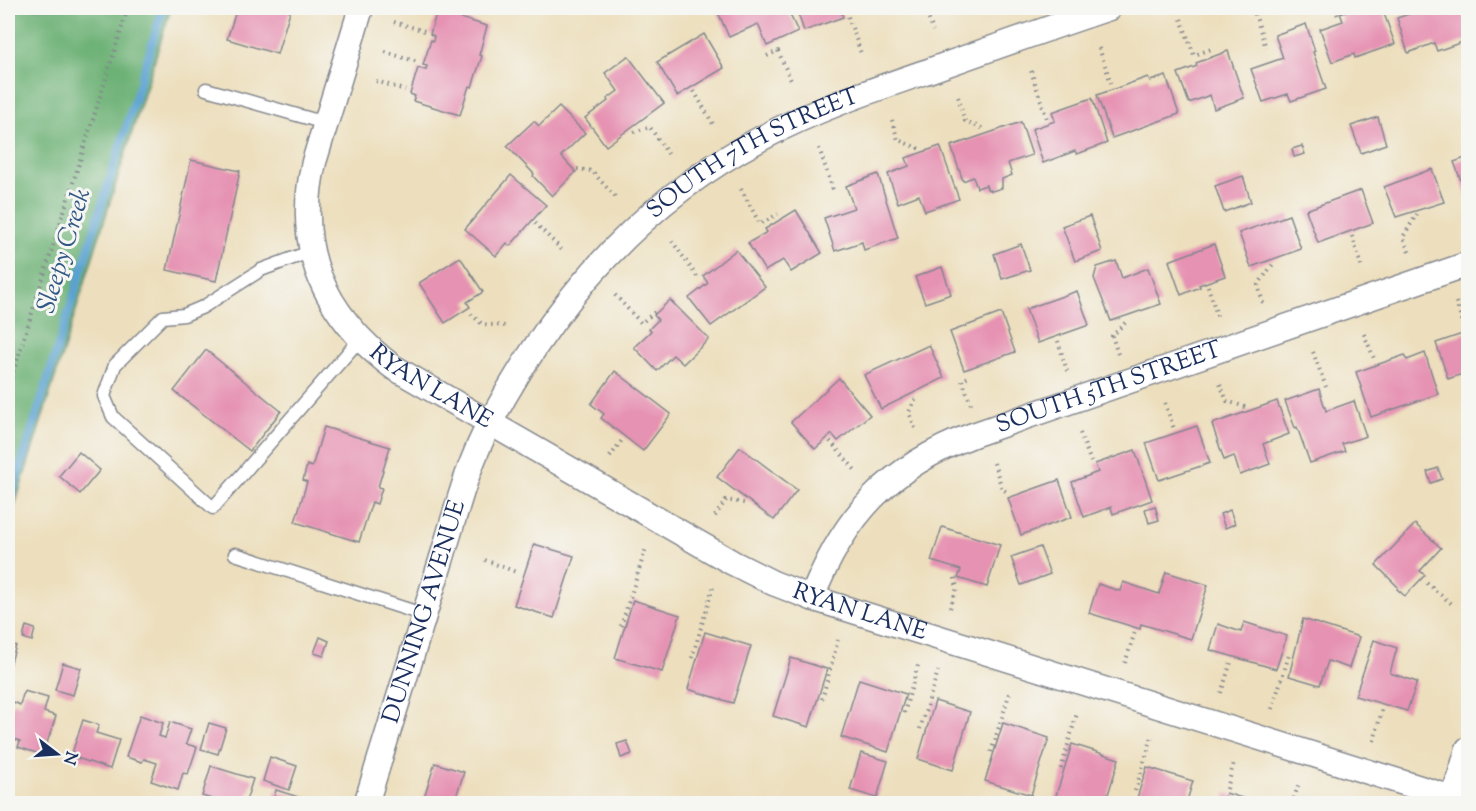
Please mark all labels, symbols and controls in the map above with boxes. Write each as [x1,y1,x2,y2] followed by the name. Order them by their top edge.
[640,80,864,227] street label: SOUTH 7TH STREET
[29,184,102,318] water label: Sleepy Creek
[991,333,1226,443] street label: SOUTH 5TH STREET
[361,337,499,438] street label: RYAN LANE
[375,496,475,728] street label: DUNNING AVENUE
[787,575,931,650] street label: RYAN LANE
[27,724,87,784] north arrow
[56,748,82,767] text: N

